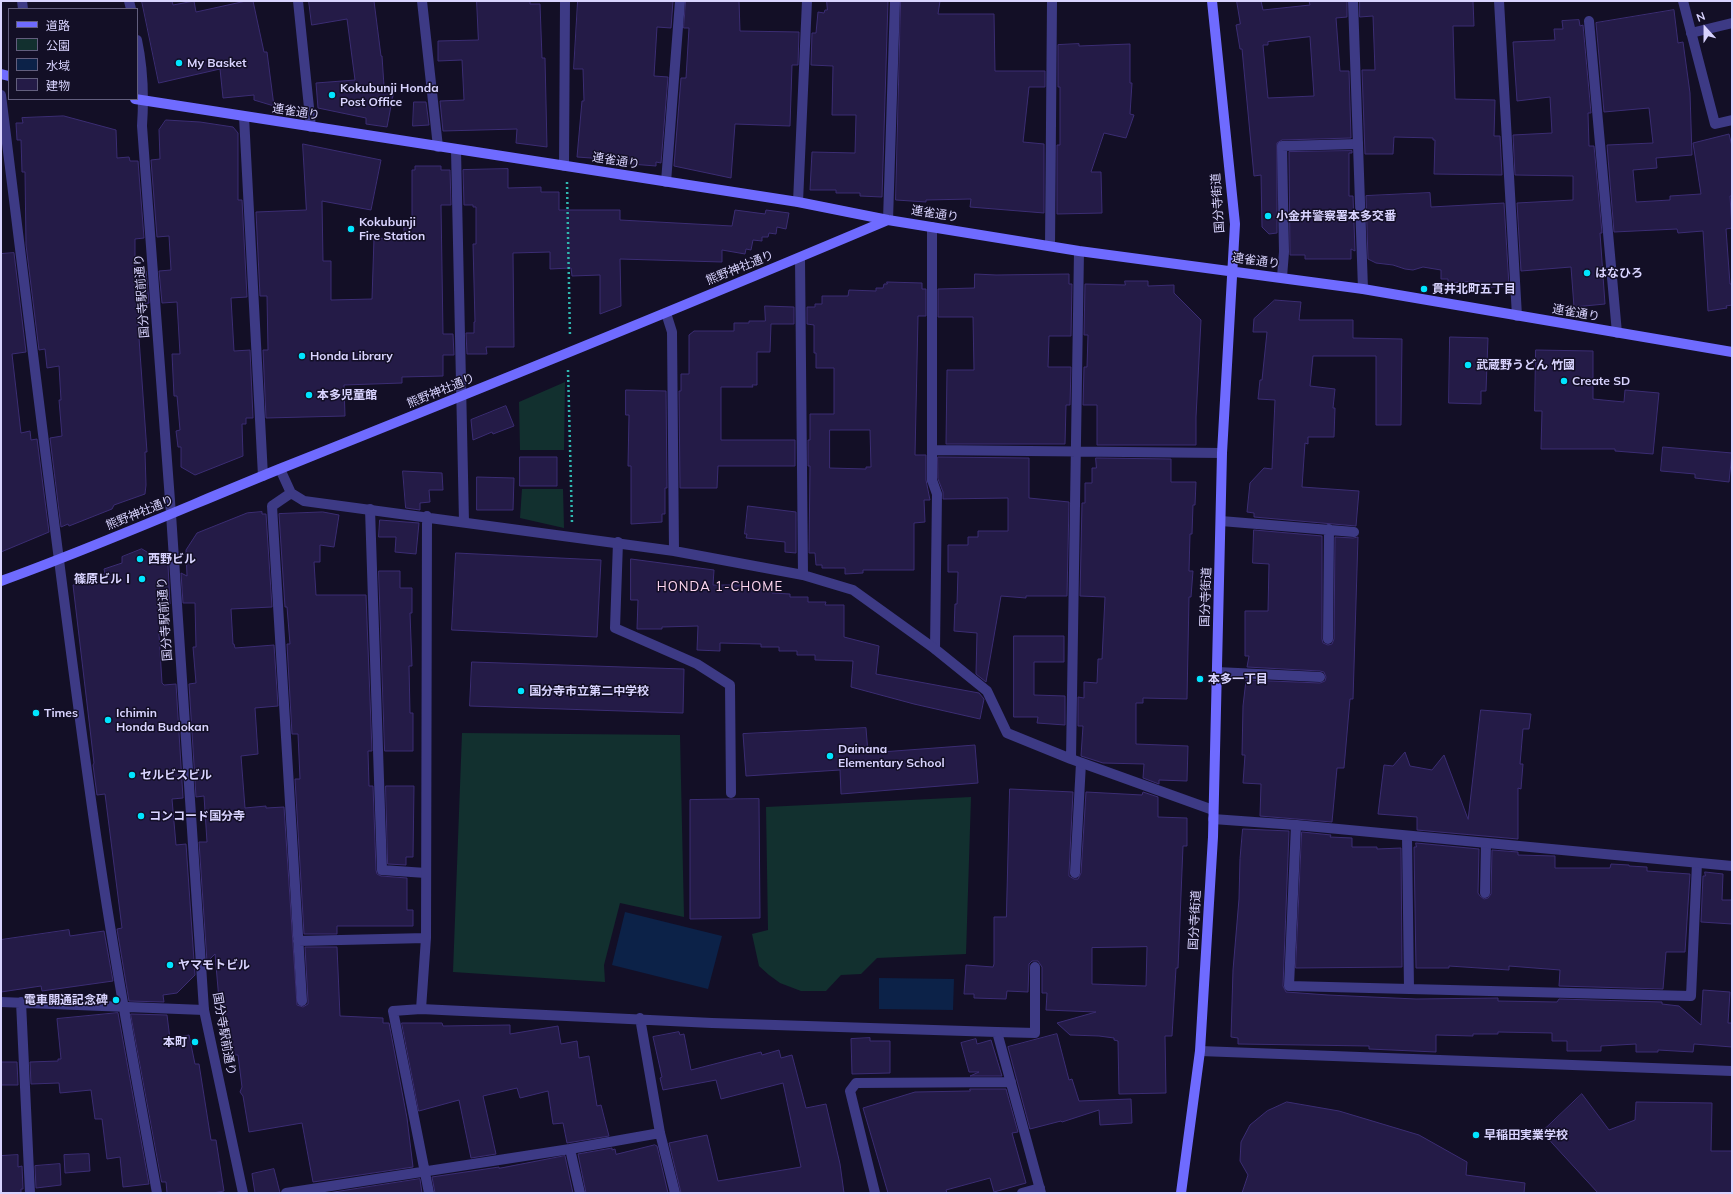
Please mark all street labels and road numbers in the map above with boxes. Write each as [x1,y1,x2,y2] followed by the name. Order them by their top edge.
[271,101,321,123] street label: 連雀通り
[591,150,641,172] street label: 連雀通り
[1209,173,1227,233] street label: 国分寺街道
[910,203,960,225] street label: 連雀通り
[704,248,776,288] street label: 熊野神社通り
[1231,251,1281,271] street label: 連雀通り
[132,254,152,338] street label: 国分寺駅前通り
[1551,302,1601,324] street label: 連雀通り
[405,371,477,411] street label: 熊野神社通り
[104,493,176,533] street label: 熊野神社通り
[1198,567,1214,627] street label: 国分寺街道
[155,577,175,661] street label: 国分寺駅前通り
[1186,890,1204,950] street label: 国分寺街道
[210,991,238,1077] street label: 国分寺駅前通り

